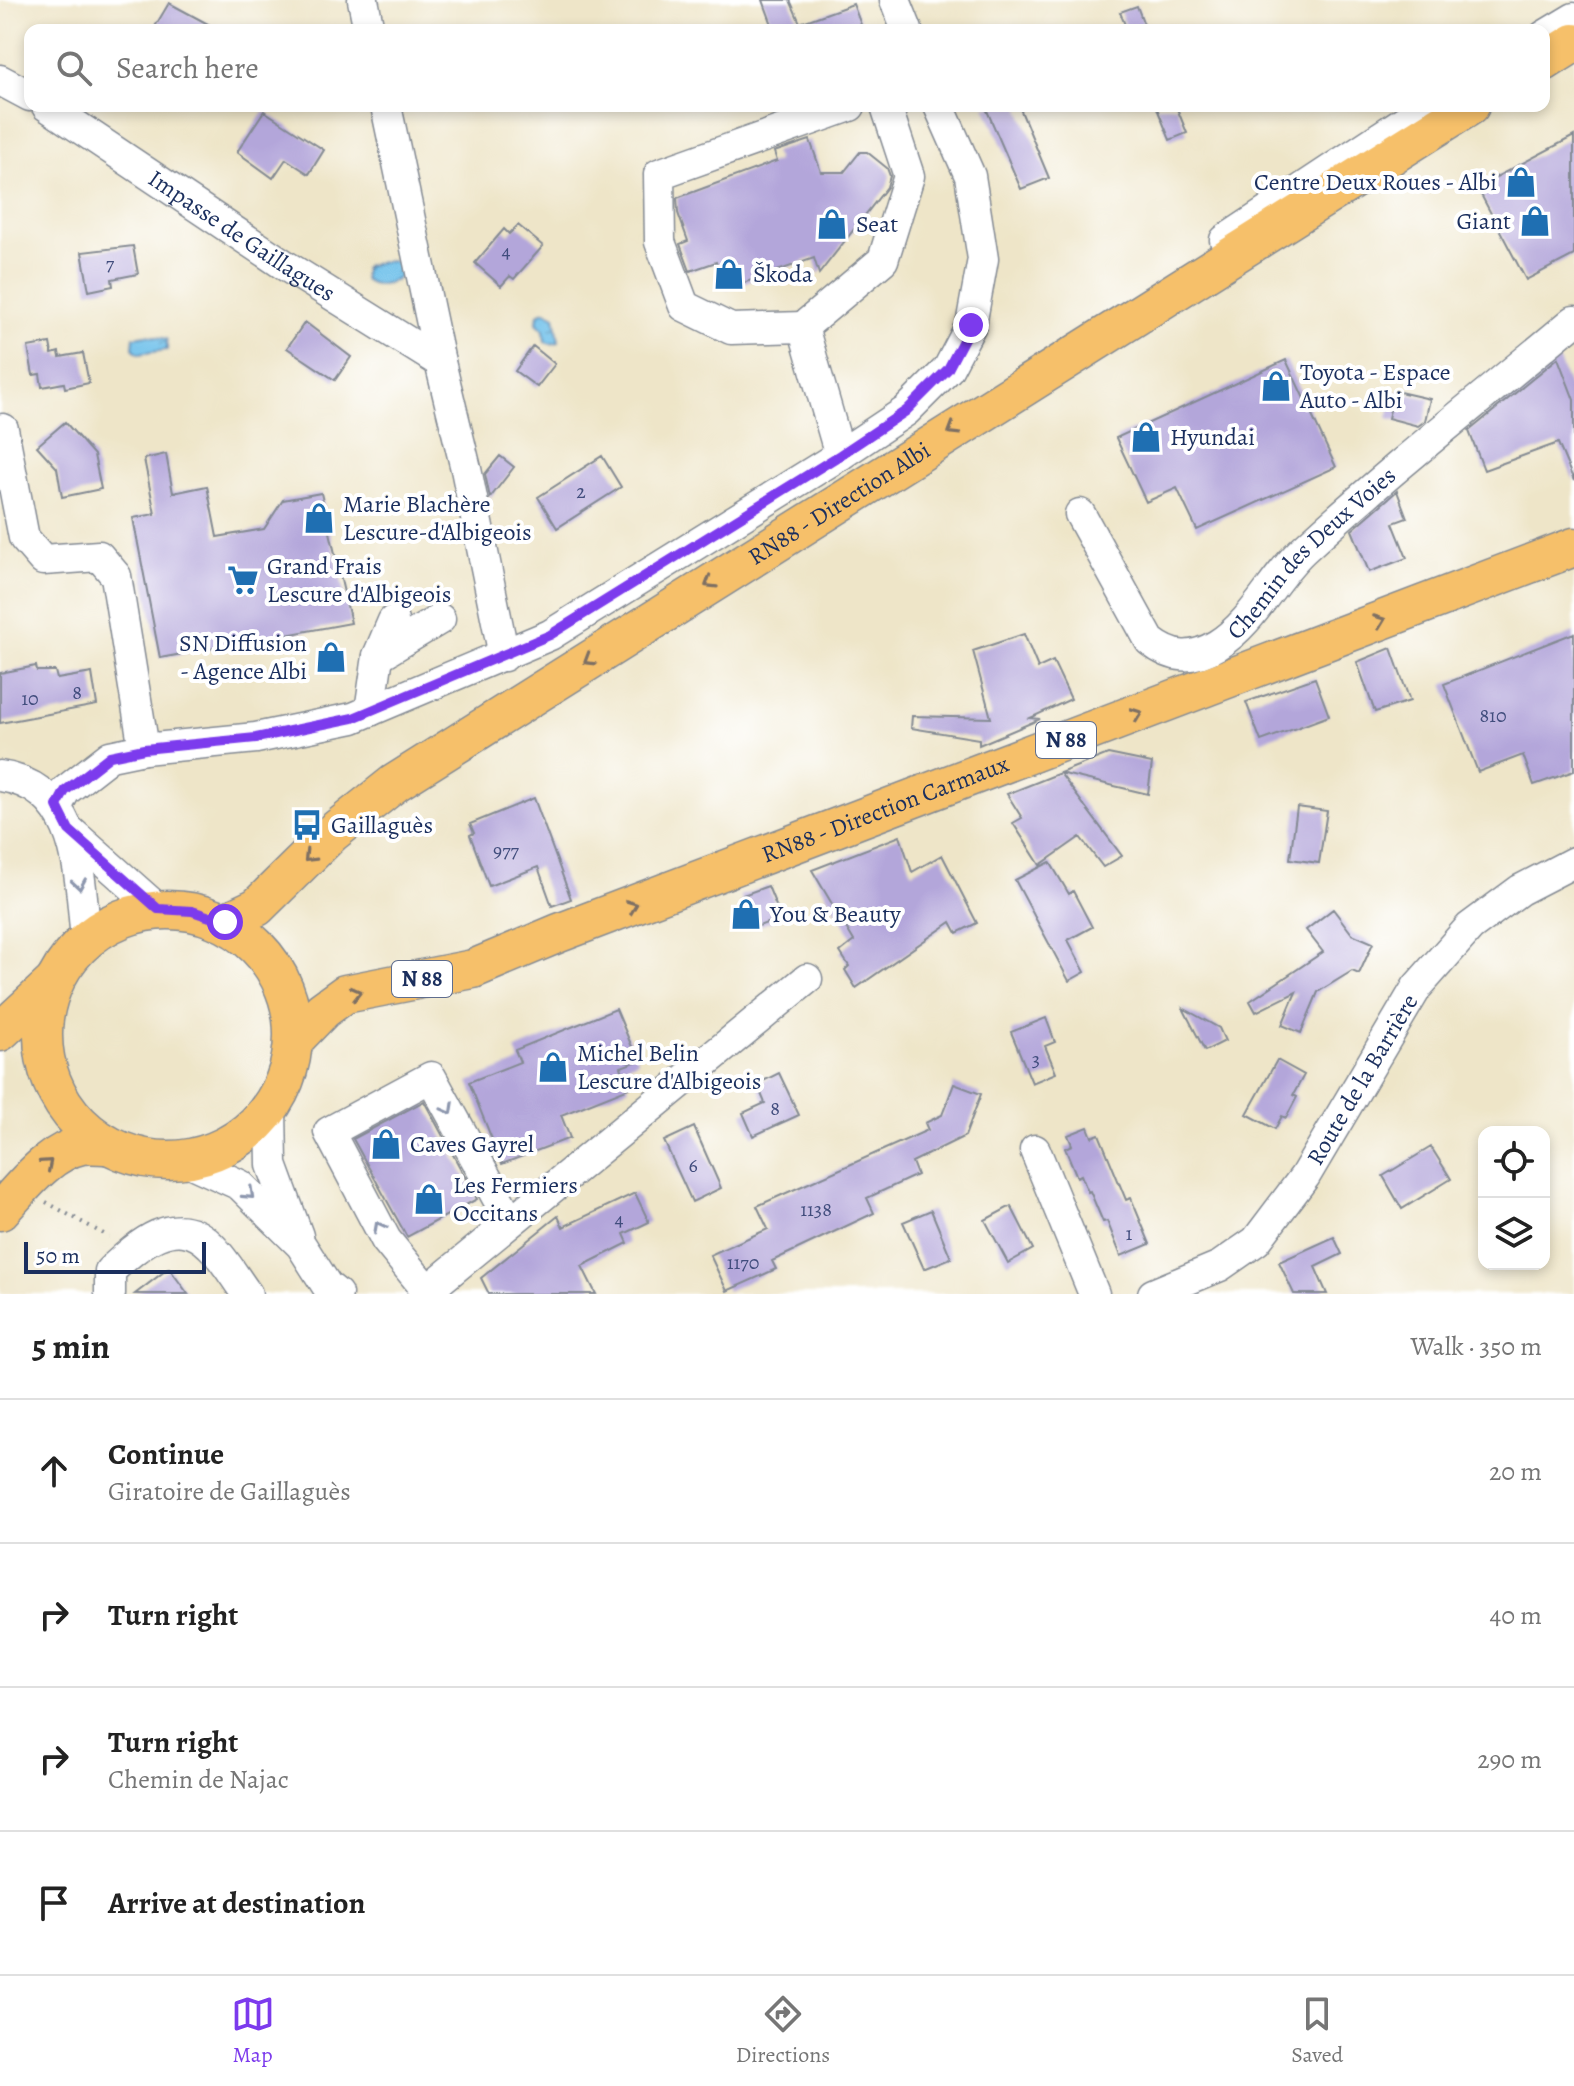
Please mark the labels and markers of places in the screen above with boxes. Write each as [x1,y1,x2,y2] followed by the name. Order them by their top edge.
[1504,165,1538,199] shop icon: Centre Deux Roues - Albi
[1254,166,1497,198] place label: Centre Deux Roues - Albi
[1518,204,1552,238] shop icon: Giant
[1456,205,1511,237] place label: Giant
[815,207,849,241] shop icon: Seat
[856,208,898,240] place label: Seat
[712,257,746,291] shop icon: Škoda
[753,258,814,290] place label: Škoda
[1299,356,1451,416] place label: Toyota - Espace Auto - Albi
[1259,369,1293,403] shop icon: Toyota - Espace Auto - Albi
[1129,420,1163,454] shop icon: Hyundai
[1170,421,1255,453] place label: Hyundai
[343,488,532,548] place label: Marie Blachère Lescure-d'Albigeois
[302,501,336,535] shop icon: Marie Blachère Lescure-d'Albigeois
[267,550,451,610] place label: Grand Frais Lescure d'Albigeois
[226,563,260,597] supermarket icon: Grand Frais Lescure d'Albigeois
[179,627,307,687] place label: SN Diffusion - Agence Albi
[314,640,348,674] shop icon: SN Diffusion - Agence Albi
[290,808,324,842] bus stop icon: Gaillaguès
[331,809,433,841] place label: Gaillaguès
[729,897,763,931] shop icon: You & Beauty
[769,898,901,930] place label: You & Beauty
[577,1037,761,1097] place label: Michel Belin Lescure d'Albigeois
[536,1050,570,1084] shop icon: Michel Belin Lescure d'Albigeois
[369,1127,403,1161] shop icon: Caves Gayrel
[410,1128,534,1160] place label: Caves Gayrel
[453,1169,578,1229] place label: Les Fermiers Occitans
[412,1182,446,1216] shop icon: Les Fermiers Occitans

